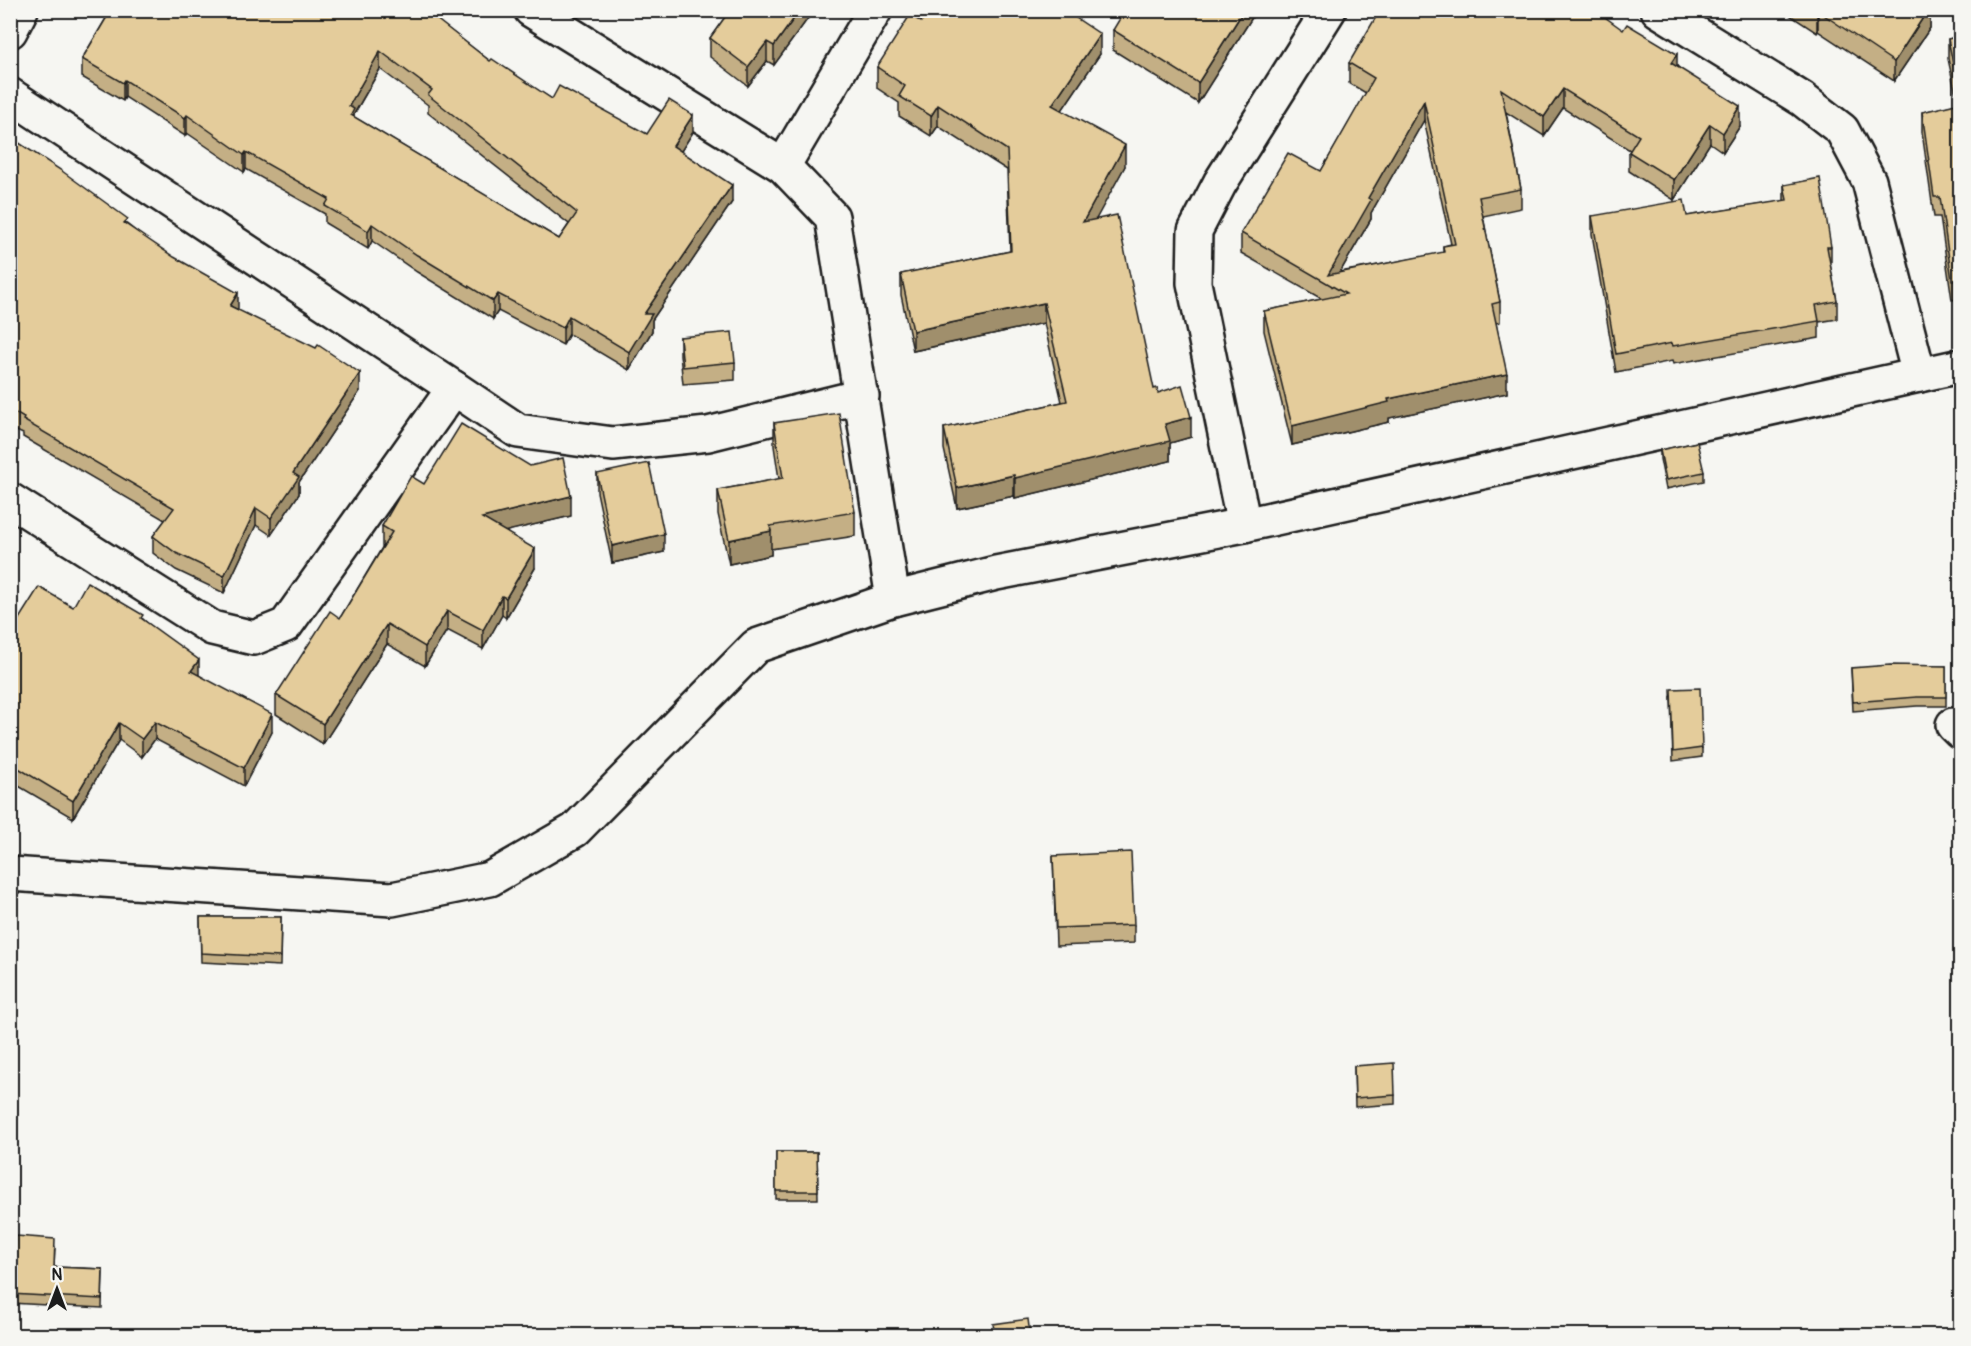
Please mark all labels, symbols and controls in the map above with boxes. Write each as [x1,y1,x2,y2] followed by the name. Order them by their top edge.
[27,1259,87,1319] north arrow
[52,1265,63,1285] text: N

